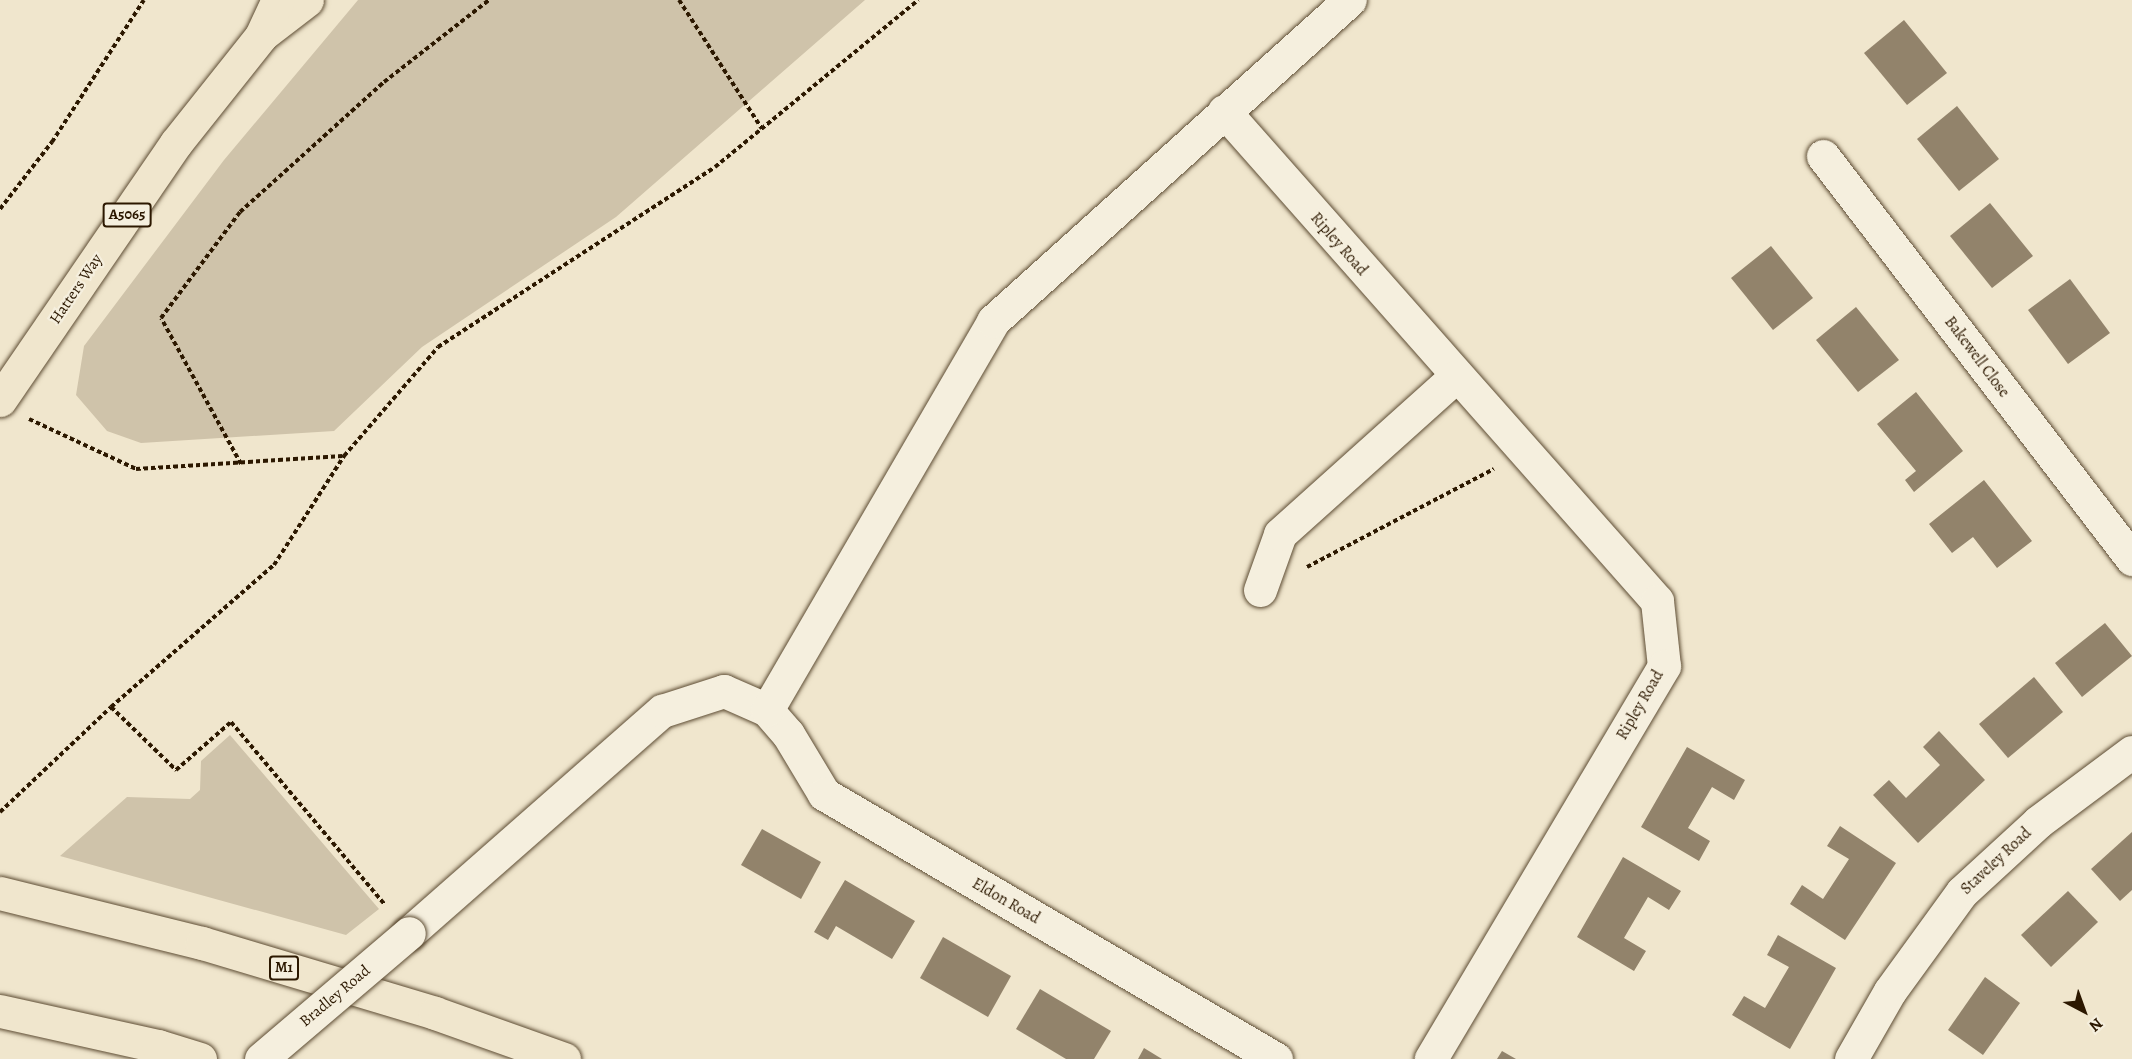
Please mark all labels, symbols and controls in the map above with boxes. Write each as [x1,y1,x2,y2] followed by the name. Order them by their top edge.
[102,203,152,227] road number: A5065
[1306,209,1372,279] street label: Ripley Road
[46,250,106,328] street label: Hatters Way
[1940,313,2014,401] street label: Bakewell Close
[1612,667,1668,743] street label: Ripley Road
[1957,823,2035,899] street label: Staveley Road
[969,874,1043,928] street label: Eldon Road
[269,956,299,980] road number: M1
[296,961,374,1031] street label: Bradley Road
[2054,981,2114,1041] north arrow
[2084,1012,2107,1037] text: N

